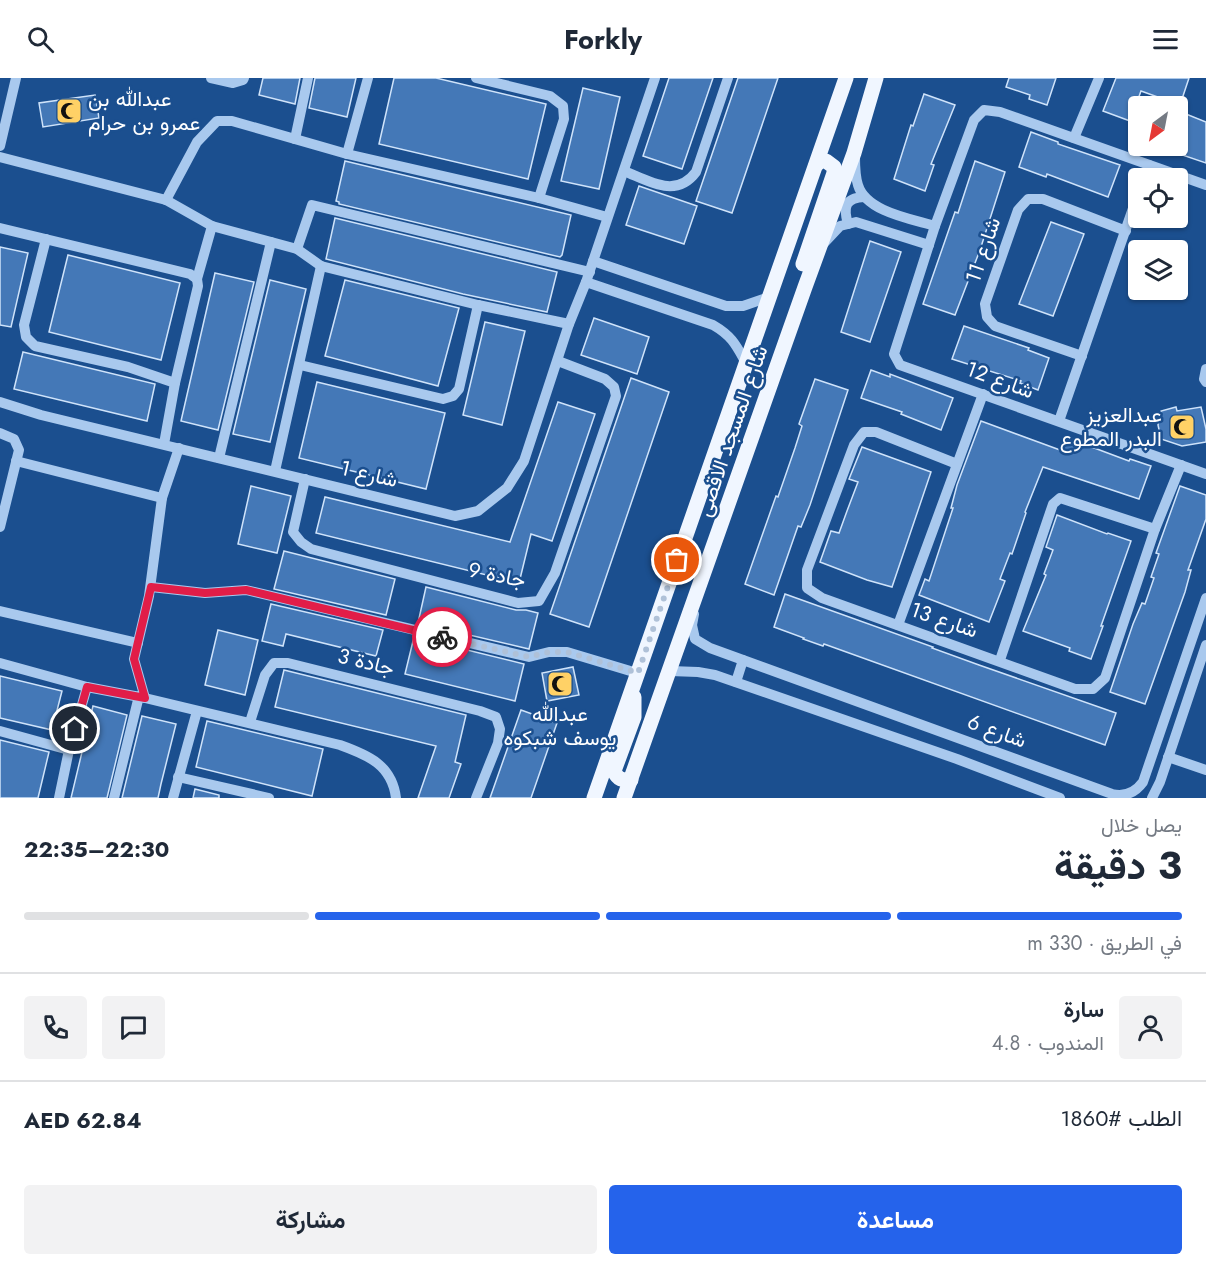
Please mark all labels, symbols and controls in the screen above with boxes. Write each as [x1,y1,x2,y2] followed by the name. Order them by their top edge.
[564,20,642,59] text: Forkly
[24,23,57,56] icon: search
[1149,23,1182,56] icon: menu
[88,84,200,138] place label: عبدالله بن عمرو بن حرام
[54,96,84,126] mosque icon: عبدالله بن عمرو بن حرام
[1128,96,1188,156] north arrow
[1128,96,1188,300] map controls
[1128,168,1188,228] button: locate
[958,213,1008,287] street label: شارع 11
[1128,240,1188,300] button: layers
[689,341,775,521] street label: شارع المسجد الاقصى
[962,354,1038,406] street label: شارع 12
[1060,400,1162,454] place label: عبدالعزيز البدر المطوع
[1167,412,1197,442] mosque icon: عبدالعزيز البدر المطوع
[337,453,401,495] street label: شارع 1
[651,534,702,585] pin
[660,543,693,576] icon: bag
[466,555,528,595] street label: جادة 9
[906,595,982,645] street label: شارع 13
[412,607,472,667] courier
[426,621,459,654] icon: bike
[335,641,397,683] street label: جادة 3
[545,669,575,699] mosque icon: عبدالله يوسف شبكوه
[503,699,617,753] place label: عبدالله يوسف شبكوه
[49,703,100,754] pin
[963,707,1031,755] street label: شارع 6
[58,712,91,745] icon: home
[1101,811,1182,840] text: يصل خلال
[24,833,169,865] text: 22:30–22:35
[1054,837,1182,894] text: 3 دقيقة
[1027,929,1182,958] text: في الطريق · 330 m
[1063,993,1104,1025] text: سارة
[24,996,87,1059] button: phone
[102,996,165,1059] button: chat
[1119,996,1182,1059] button: person
[992,1029,1104,1058] text: المندوب · 4.8
[1061,1102,1182,1134] text: الطلب #1860
[24,1104,142,1136] text: AED 62.84
[24,1185,597,1254] button: مشاركة
[609,1185,1182,1254] button: مساعدة

